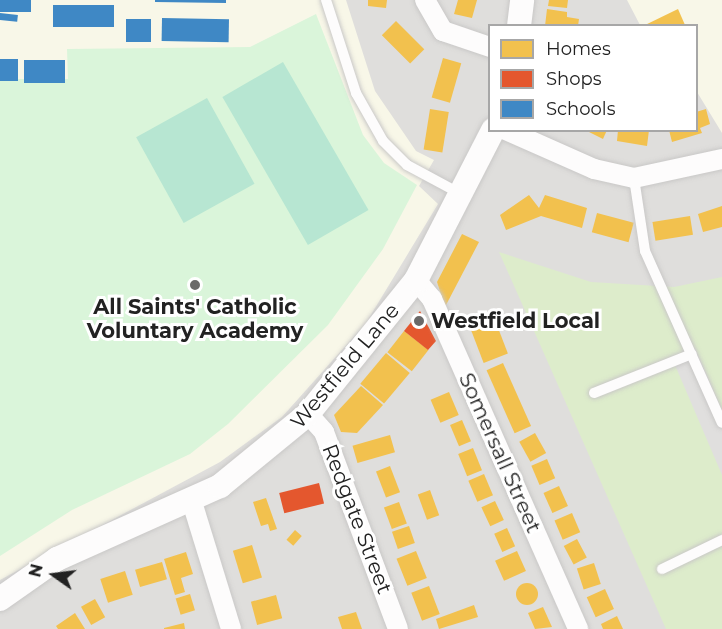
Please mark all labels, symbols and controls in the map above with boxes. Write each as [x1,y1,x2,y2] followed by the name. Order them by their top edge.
[488,24,698,132] legend
[546,38,611,60] text: Homes
[546,68,602,90] text: Shops
[546,98,615,120] text: Schools
[188,278,202,292] marker: All Saints' Catholic Voluntary Academy
[87,294,303,344] place label: All Saints' Catholic Voluntary Academy
[285,298,405,434] street label: Westfield Lane
[431,308,600,334] place label: Westfield Local
[412,314,426,328] marker: Westfield Local
[453,369,547,537] street label: Somersall Street
[317,440,397,598] street label: Redgate Street
[24,545,84,605] north arrow
[25,562,47,579] text: N

